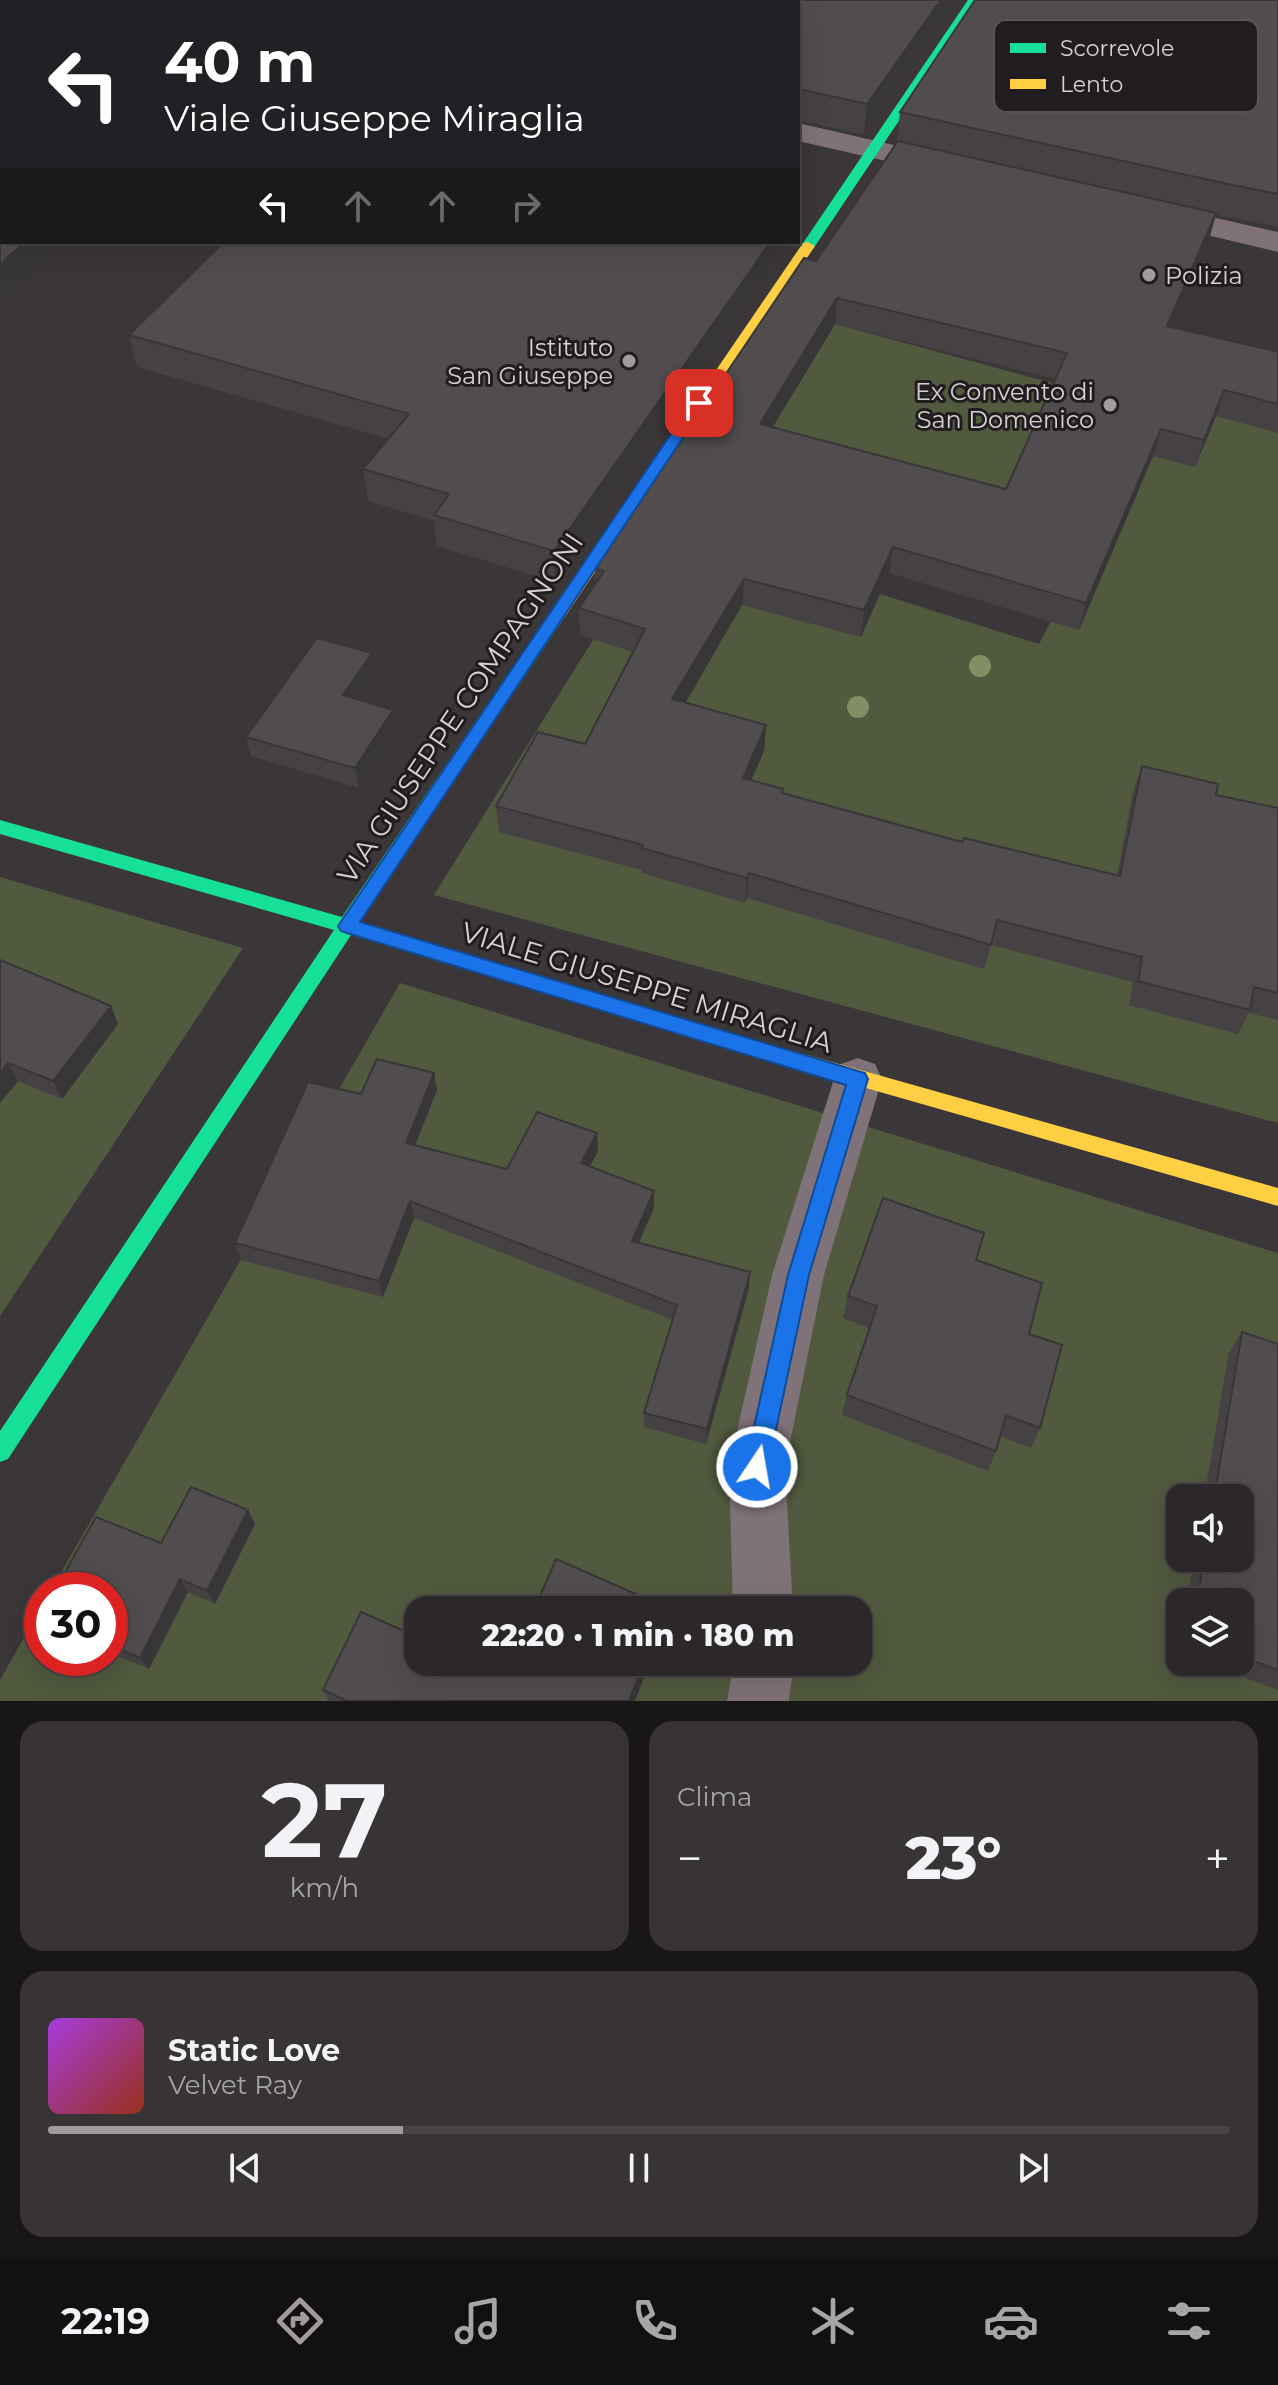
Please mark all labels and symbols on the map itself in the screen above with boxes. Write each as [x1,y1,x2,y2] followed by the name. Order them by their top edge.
[994,20,1258,112] legend
[1060,35,1174,62] text: Scorrevole
[1060,71,1123,98] text: Lento
[1165,261,1243,290] place label: Polizia
[1140,266,1158,284] marker: Polizia
[447,333,613,390] place label: Istituto San Giuseppe
[620,352,638,370] marker: Istituto San Giuseppe
[665,369,733,437] pin
[915,377,1094,434] place label: Ex Convento di San Domenico
[1101,396,1119,414] marker: Ex Convento di San Domenico
[330,526,590,890] street label: VIA GIUSEPPE COMPAGNONI
[457,914,837,1060] street label: VIALE GIUSEPPE MIRAGLIA
[715,1425,799,1509] position arrow
[24,1572,128,1676] speed limit sign: 30

